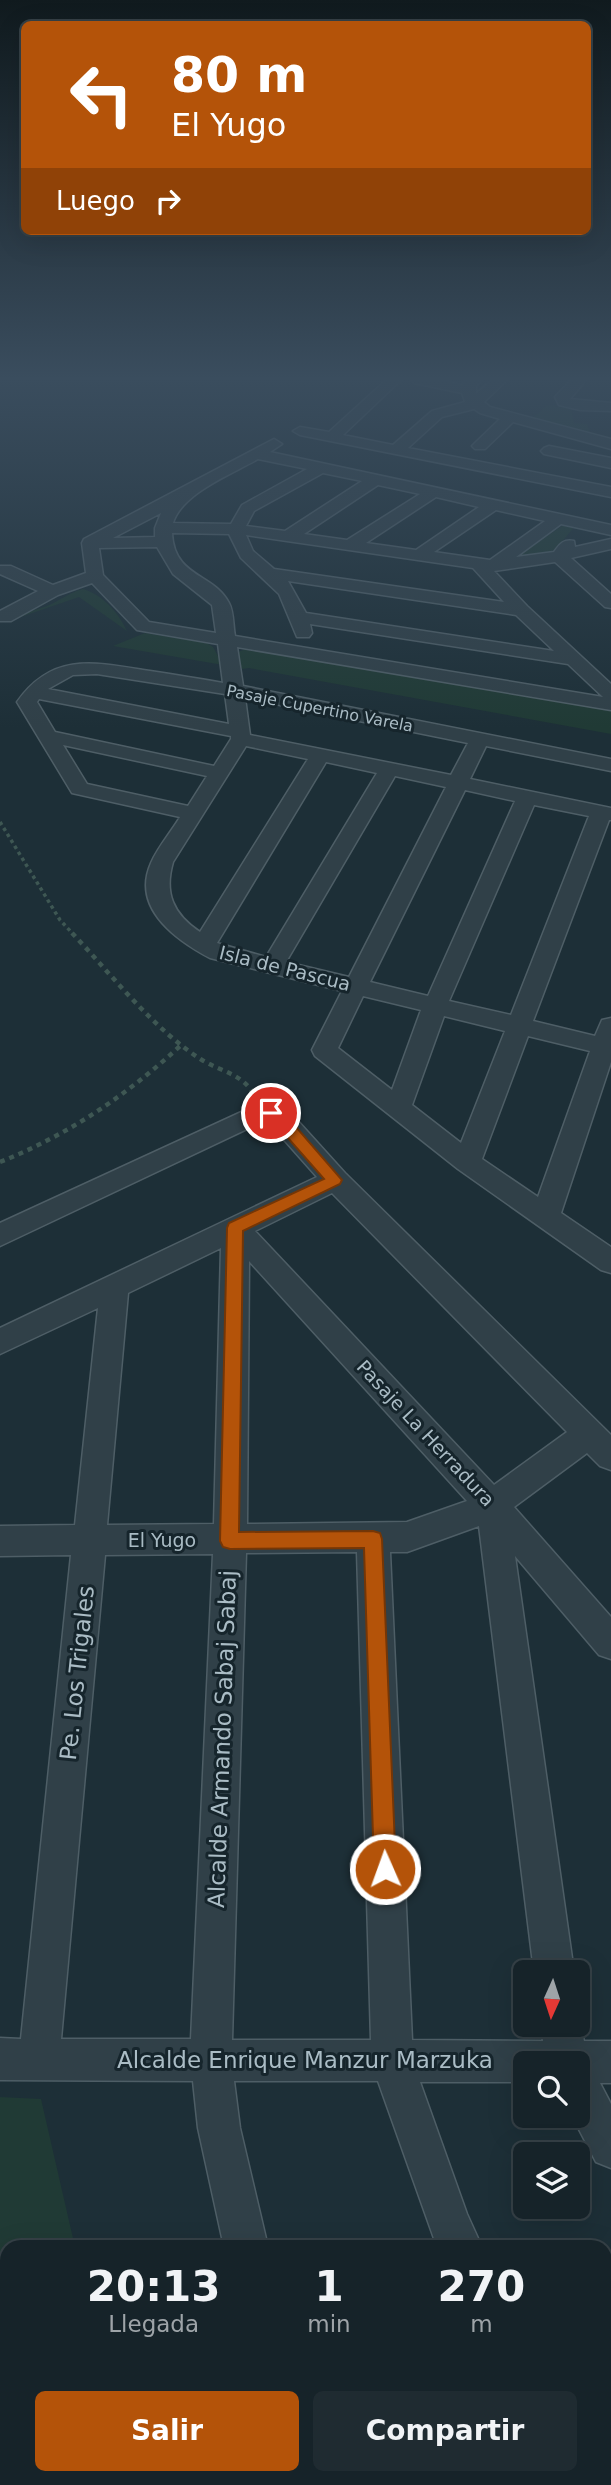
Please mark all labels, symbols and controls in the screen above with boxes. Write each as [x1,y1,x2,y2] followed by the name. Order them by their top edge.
[171,47,307,104] text: 80 m
[56,49,147,140] icon: left
[171,106,286,144] text: El Yugo
[149,182,187,220] icon: right
[56,186,135,216] text: Luego
[225,681,415,736] street label: Pasaje Cupertino Varela
[217,941,353,995] street label: Isla de Pascua
[241,1083,301,1143] pin
[252,1094,290,1132] icon: arrive
[353,1355,499,1511] street label: Pasaje La Herradura
[128,1529,196,1551] street label: El Yugo
[203,1570,241,1908] street label: Alcalde Armando Sabaj Sabaj
[55,1584,99,1762] street label: Pe. Los Trigales
[348,1832,422,1906] position arrow
[513,1960,590,2037] north arrow
[513,1960,590,2219] map controls
[117,2047,493,2073] street label: Alcalde Enrique Manzur Marzuka
[513,2051,590,2128] button: search
[513,2142,590,2219] button: layers
[87,2262,221,2311] text: 20:13
[314,2262,344,2311] text: 1
[438,2262,525,2311] text: 270
[108,2311,199,2337] text: Llegada
[307,2311,351,2337] text: min
[470,2311,493,2337] text: m
[35,2391,299,2471] button: Salir
[313,2391,577,2471] button: Compartir

